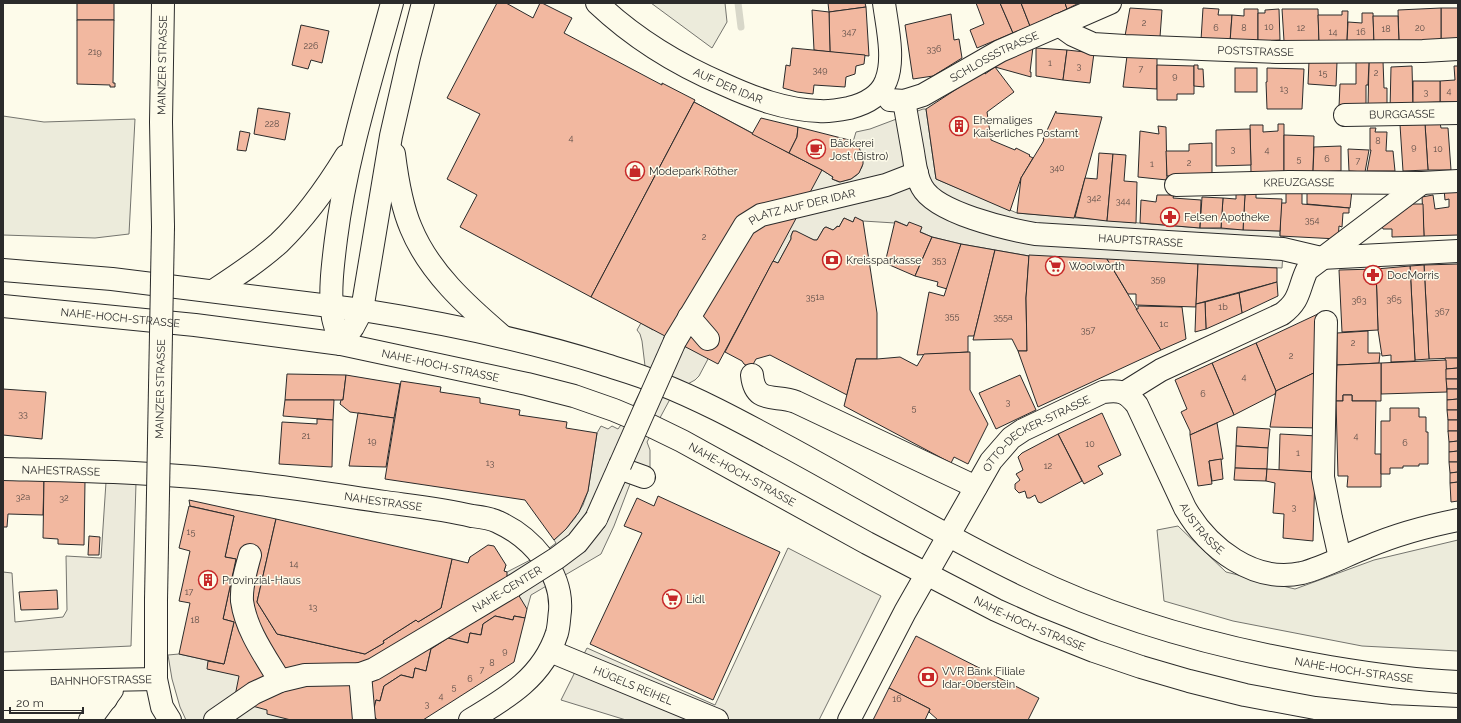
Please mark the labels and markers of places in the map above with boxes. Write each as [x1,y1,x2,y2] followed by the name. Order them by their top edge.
[973,114,1079,140] place label: Ehemaliges Kaiserliches Postamt
[948,115,970,137] building icon: Ehemaliges Kaiserliches Postamt
[830,137,888,163] place label: Bäckerei Jost (Bistro)
[805,138,827,160] cafe icon: Bäckerei Jost (Bistro)
[624,160,646,182] shop icon: Modepark Röther
[649,165,738,178] place label: Modepark Röther
[1159,206,1181,228] pharmacy icon: Felsen Apotheke
[1184,211,1270,224] place label: Felsen Apotheke
[821,249,843,271] bank icon: Kreissparkasse
[846,254,922,267] place label: Kreissparkasse
[1044,255,1066,277] supermarket icon: Woolworth
[1069,260,1125,273] place label: Woolworth
[1362,264,1384,286] pharmacy icon: DocMorris
[1387,269,1439,282] place label: DocMorris
[197,569,219,591] building icon: Provinzial-Haus
[222,574,301,587] place label: Provinzial-Haus
[661,588,683,610] supermarket icon: Lidl
[686,593,705,606] place label: Lidl
[942,665,1026,691] place label: VVR Bank Filiale Idar-Oberstein
[917,666,939,688] bank icon: VVR Bank Filiale Idar-Oberstein

